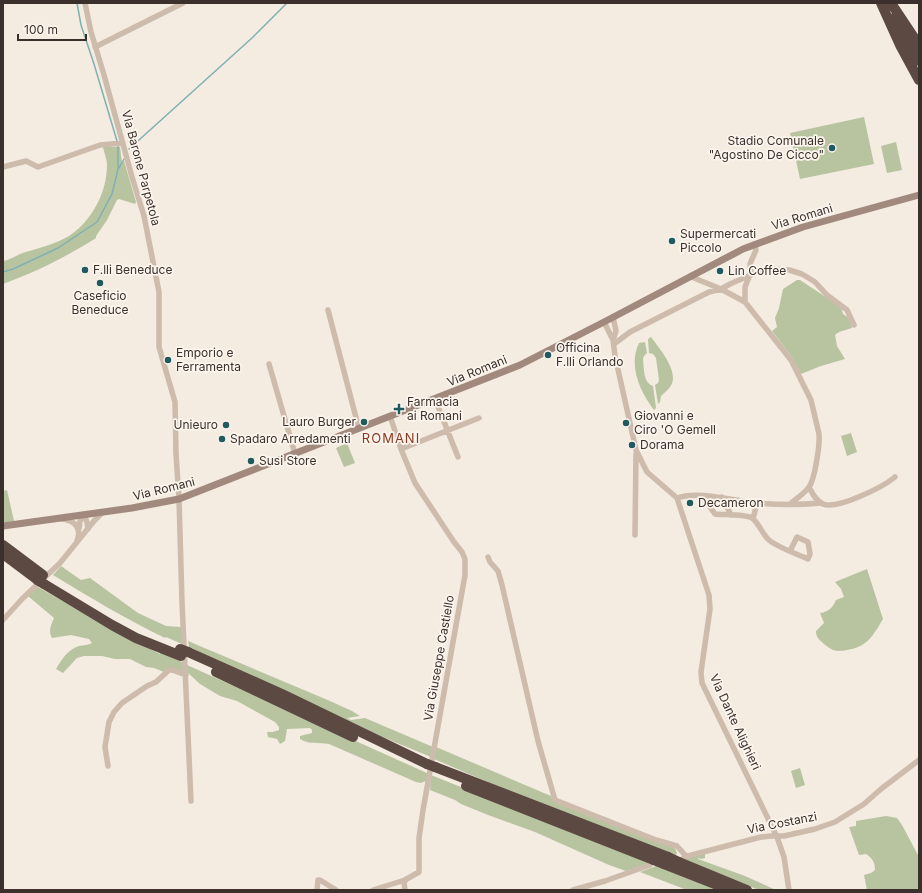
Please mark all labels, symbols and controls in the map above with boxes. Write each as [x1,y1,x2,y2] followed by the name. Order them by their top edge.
[18,16,86,42] scale bar
[24,22,58,37] text: 100 m
[119,108,164,227] street label: Via Barone Parpetola
[709,133,824,162] place label: Stadio Comunale "Agostino De Cicco"
[827,143,837,153] marker: Stadio Comunale "Agostino De Cicco"
[769,200,834,233] street label: Via Romani
[680,226,756,255] place label: Supermercati Piccolo
[667,236,677,246] marker: Supermercati Piccolo
[93,262,172,277] place label: F.lli Beneduce
[728,263,786,278] place label: Lin Coffee
[80,265,90,275] marker: F.lli Beneduce
[715,266,725,276] marker: Lin Coffee
[95,278,105,288] marker: Caseficio Beneduce
[71,288,129,317] place label: Caseficio Beneduce
[556,340,623,369] place label: Officina F.lli Orlando
[176,345,241,374] place label: Emporio e Ferramenta
[543,350,553,360] marker: Officina F.lli Orlando
[445,352,509,389] street label: Via Romani
[163,355,173,365] marker: Emporio e Ferramenta
[407,394,462,423] place label: Farmacia ai Romani
[394,404,404,414] marker: Farmacia ai Romani
[634,408,716,437] place label: Giovanni e Ciro 'O Gemell
[282,414,356,429] place label: Lauro Burger
[173,417,218,432] place label: Unieuro
[359,417,369,427] marker: Lauro Burger
[621,418,631,428] marker: Giovanni e Ciro 'O Gemell
[221,420,231,430] marker: Unieuro
[362,430,420,446] district label: ROMANI
[230,431,351,446] place label: Spadaro Arredamenti
[217,434,227,444] marker: Spadaro Arredamenti
[640,437,684,452] place label: Dorama
[627,440,637,450] marker: Dorama
[259,453,316,468] place label: Susi Store
[246,456,256,466] marker: Susi Store
[131,474,196,503] street label: Via Romani
[698,495,763,510] place label: Decameron
[685,498,695,508] marker: Decameron
[420,594,457,722] street label: Via Giuseppe Castiello
[707,671,764,772] street label: Via Dante Alighieri
[746,808,818,837] street label: Via Costanzi

